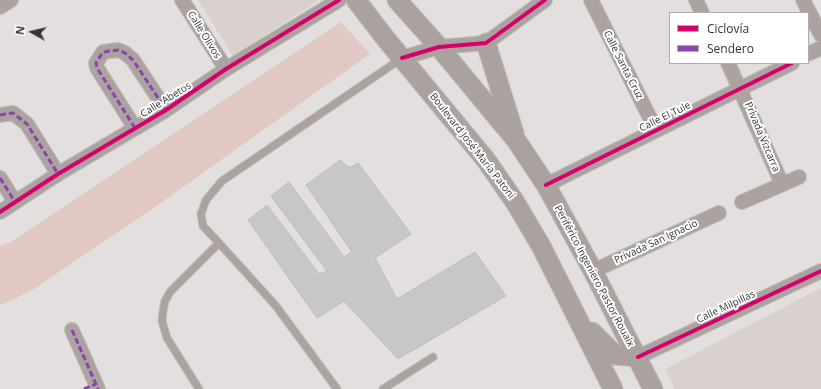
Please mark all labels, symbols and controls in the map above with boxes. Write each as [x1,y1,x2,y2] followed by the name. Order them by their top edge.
[185,9,223,61] street label: Calle Olivos
[12,12,52,52] north arrow
[669,12,809,64] legend
[707,20,749,37] text: Ciclovía
[12,25,28,36] text: N
[601,29,645,101] street label: Calle Santa Cruz
[707,40,754,57] text: Sendero
[138,80,194,120] street label: Calle Abetos
[427,91,517,201] street label: Boulevard José María Patoni
[637,99,693,135] street label: Calle El Tule
[742,100,782,174] street label: Privada Vizcarra
[552,203,636,349] street label: Periférico Ingeniero Pastor Rouaix
[612,217,700,267] street label: Privada San Ignacio
[695,288,757,326] street label: Calle Milpillas

